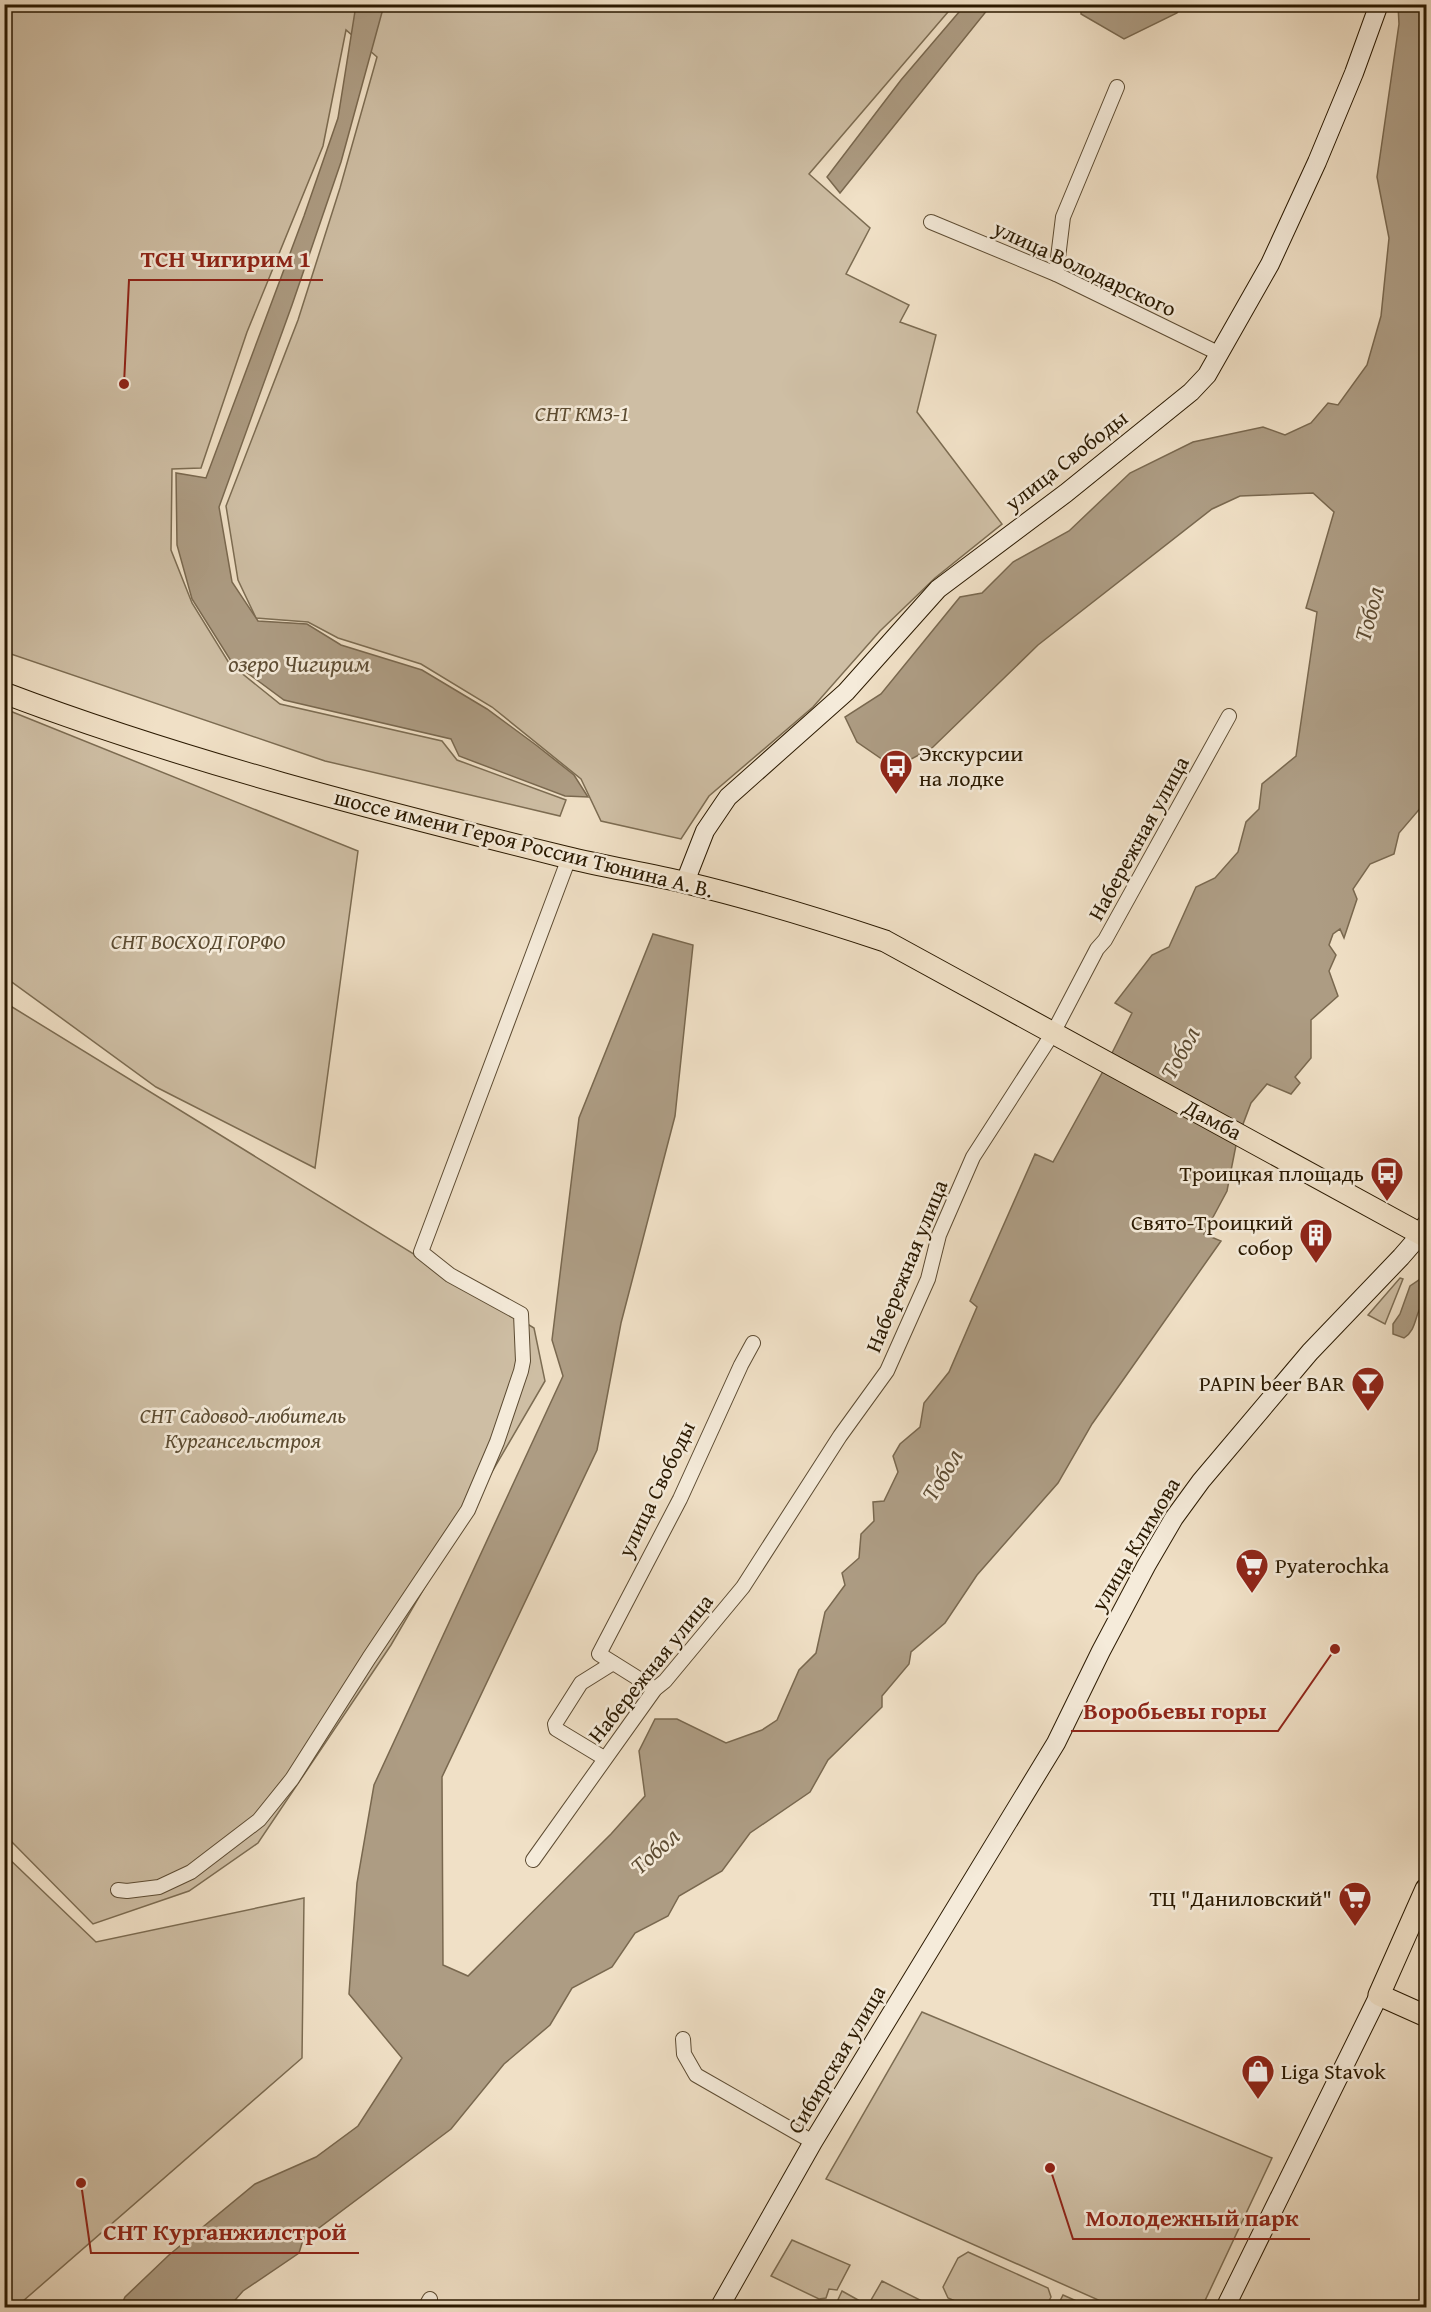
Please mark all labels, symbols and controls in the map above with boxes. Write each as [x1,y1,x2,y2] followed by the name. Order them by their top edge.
[987,211,1182,324] street label: улица Володарского
[129,238,323,280] callout: ТСН Чигирим 1
[141,241,311,276] text: ТСН Чигирим 1
[535,397,629,429] park label: СНТ КМЗ-1
[997,402,1134,519] street label: улица Свободы
[1344,582,1393,645] water label: Тобол
[228,646,370,681] water label: озеро Чигирим
[919,737,1023,794] place label: Экскурсии на лодке
[878,748,914,795] bus stop icon: Экскурсии на лодке
[1080,750,1197,926] street label: Набережная улица
[331,780,717,906] street label: шоссе имени Героя России Тюнина А. В.
[111,925,285,957] park label: СНТ ВОСХОД ГОРФО
[1151,1019,1209,1086] water label: Тобол
[1177,1090,1248,1148] street label: Дамба
[1369,1155,1405,1202] bus stop icon: Троицкая площадь
[1179,1157,1364,1189] place label: Троицкая площадь
[857,1174,955,1357] street label: Набережная улица
[1131,1206,1293,1263] place label: Свято-Троицкий собор
[1298,1217,1334,1264] building icon: Свято-Троицкий собор
[1350,1365,1386,1412] bar icon: PAPIN beer BAR
[1199,1367,1345,1399] place label: PAPIN beer BAR
[140,1399,346,1456] park label: СНТ Садовод-любитель Кургансельстроя
[609,1415,703,1563] street label: улица Свободы
[912,1441,971,1508] water label: Тобол
[1082,1471,1188,1618] street label: улица Климова
[1234,1547,1270,1594] supermarket icon: Pyaterochka
[1275,1549,1390,1581] place label: Pyaterochka
[580,1586,721,1749] street label: Набережная улица
[1071,1689,1278,1731] callout: Воробьевы горы
[1083,1693,1267,1728] text: Воробьевы горы
[622,1818,688,1882] water label: Тобол
[1337,1880,1373,1927] supermarket icon: ТЦ "Даниловский"
[1149,1882,1332,1914] place label: ТЦ "Даниловский"
[779,1978,893,2139] street label: Сибирская улица
[1240,2053,1276,2100] shop icon: Liga Stavok
[1281,2055,1386,2087] place label: Liga Stavok
[1073,2197,1310,2239] callout: Молодежный парк
[1086,2200,1299,2235] text: Молодежный парк
[91,2211,359,2253] callout: СНТ Курганжилстрой
[103,2214,347,2249] text: СНТ Курганжилстрой

